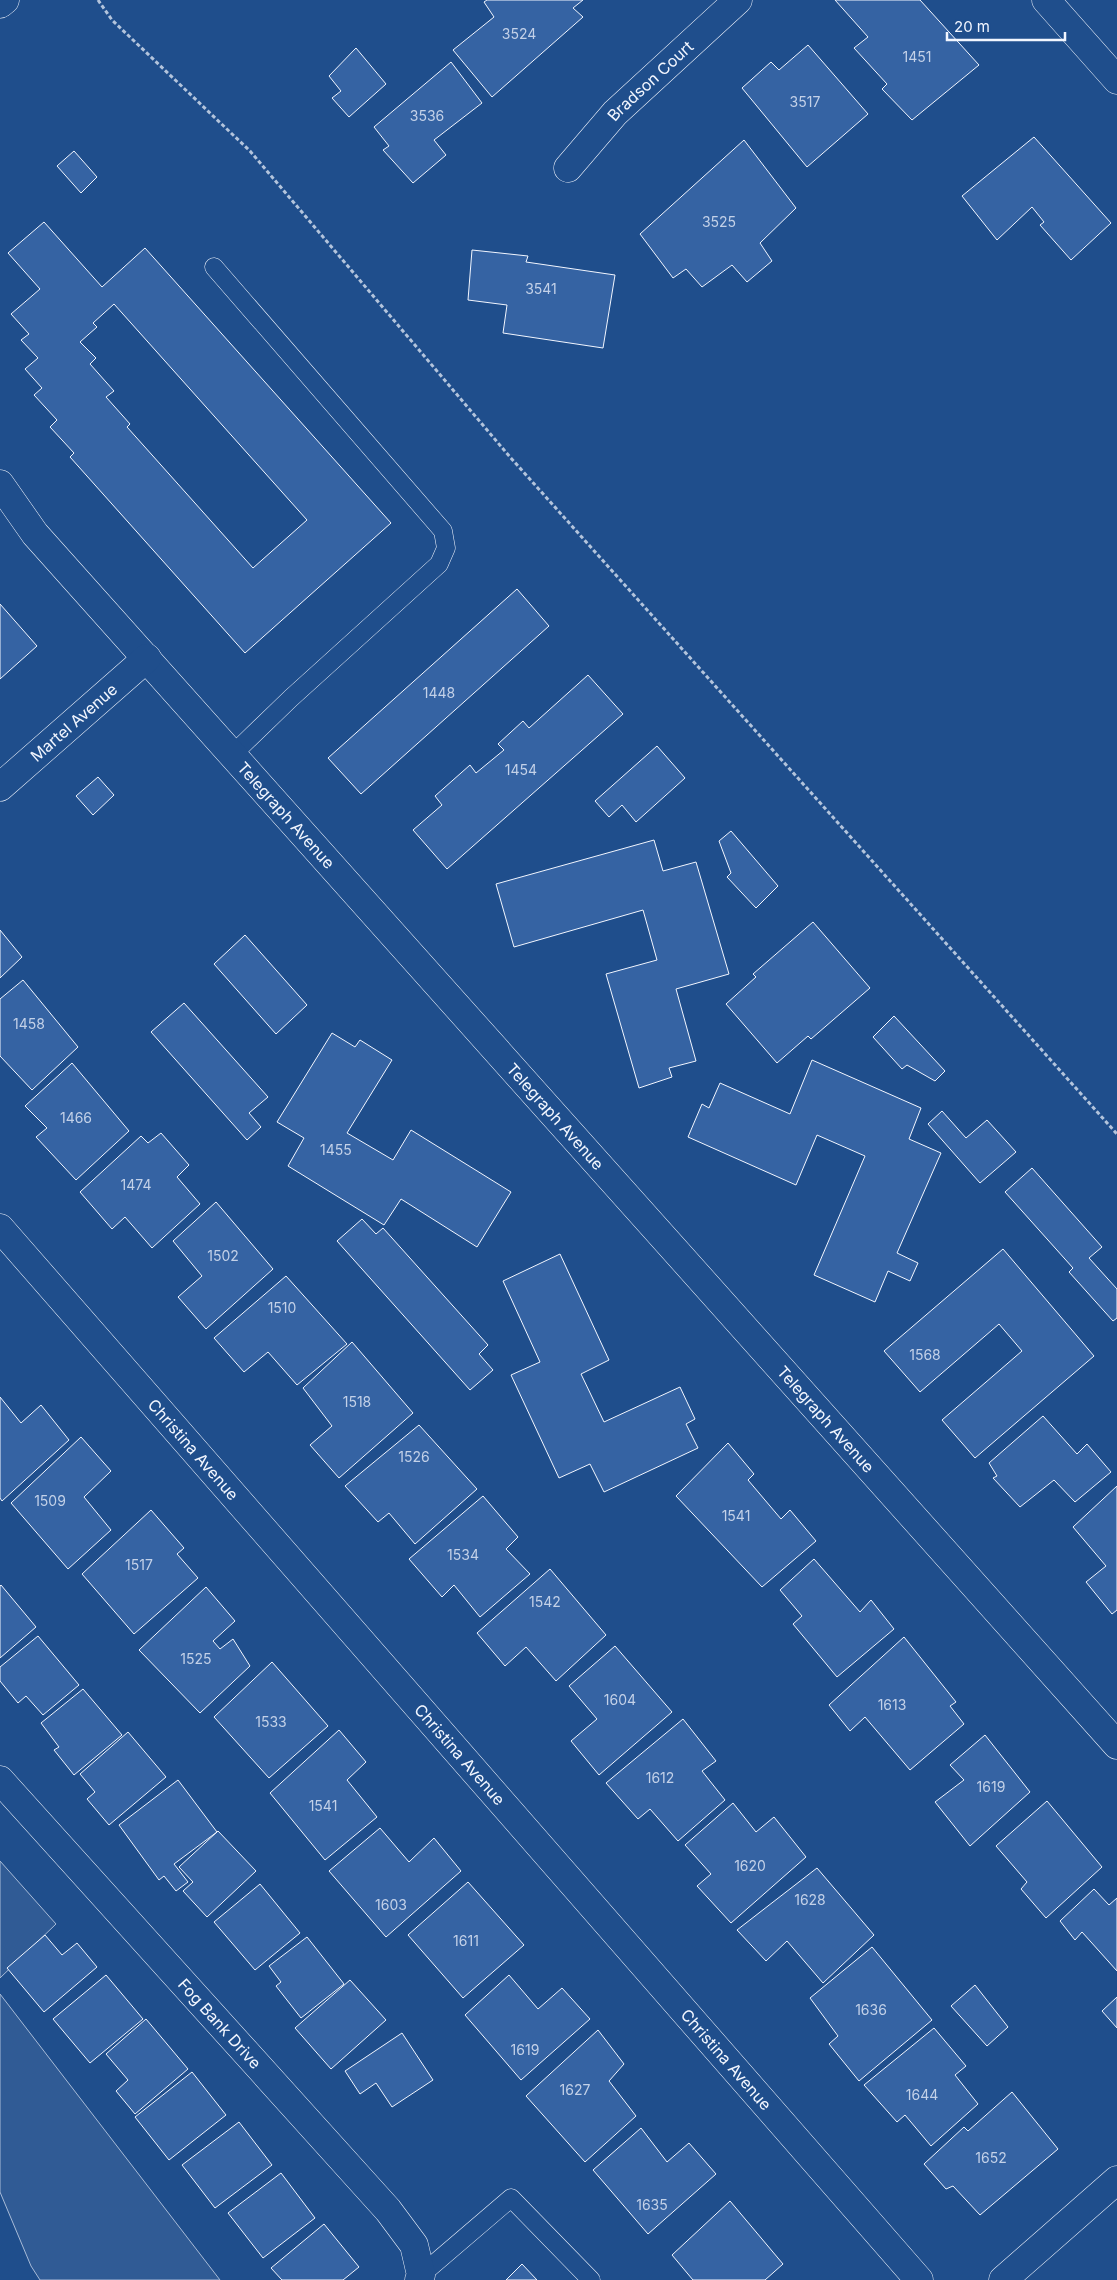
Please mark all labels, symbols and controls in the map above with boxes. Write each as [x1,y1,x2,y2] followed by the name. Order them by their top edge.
[947,10,1064,42] scale bar
[954,17,990,36] text: 20 m
[502,25,536,42] house number: 3524
[603,36,697,125] street label: Bradson Court
[903,48,931,65] house number: 1451
[790,93,820,110] house number: 3517
[410,107,444,124] house number: 3536
[702,213,736,230] house number: 3525
[525,280,557,297] house number: 3541
[26,679,121,766] street label: Martel Avenue
[423,684,455,701] house number: 1448
[233,758,339,873] street label: Telegraph Avenue
[505,761,537,778] house number: 1454
[13,1015,45,1032] house number: 1458
[502,1059,608,1174] street label: Telegraph Avenue
[60,1109,92,1126] house number: 1466
[320,1141,352,1158] house number: 1455
[121,1176,151,1193] house number: 1474
[207,1247,239,1264] house number: 1502
[268,1299,296,1316] house number: 1510
[909,1346,941,1363] house number: 1568
[773,1362,879,1477] street label: Telegraph Avenue
[343,1393,371,1410] house number: 1518
[144,1395,243,1504] street label: Christina Avenue
[398,1448,430,1465] house number: 1526
[34,1492,66,1509] house number: 1509
[722,1507,750,1524] house number: 1541
[447,1546,479,1563] house number: 1534
[125,1556,153,1573] house number: 1517
[529,1593,561,1610] house number: 1542
[180,1650,212,1667] house number: 1525
[604,1691,636,1708] house number: 1604
[878,1696,906,1713] house number: 1613
[410,1700,510,1809] street label: Christina Avenue
[255,1713,287,1730] house number: 1533
[646,1769,674,1786] house number: 1612
[977,1778,1005,1795] house number: 1619
[309,1797,337,1814] house number: 1541
[734,1857,766,1874] house number: 1620
[794,1891,826,1908] house number: 1628
[375,1896,407,1913] house number: 1603
[453,1932,479,1949] house number: 1611
[174,1974,266,2073] street label: Fog Bank Drive
[855,2001,887,2018] house number: 1636
[677,2005,776,2114] street label: Christina Avenue
[511,2041,539,2058] house number: 1619
[560,2081,590,2098] house number: 1627
[906,2086,938,2103] house number: 1644
[975,2149,1007,2166] house number: 1652
[636,2196,668,2213] house number: 1635

